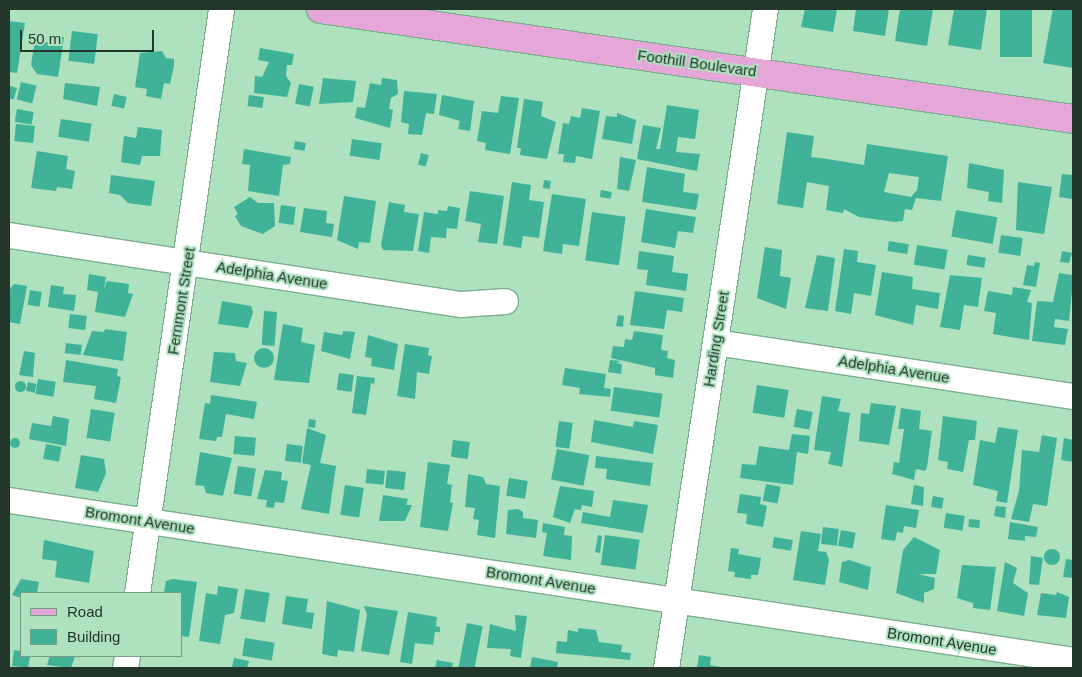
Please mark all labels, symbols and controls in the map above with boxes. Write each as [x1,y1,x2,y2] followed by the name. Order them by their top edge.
[22,20,156,52] scale bar
[28,30,61,47] text: 50 m
[636,46,758,80] street label: Foothill Boulevard
[164,246,198,356] street label: Fernmont Street
[215,257,329,293] street label: Adelphia Avenue
[700,290,732,388] street label: Harding Street
[837,351,951,387] street label: Adelphia Avenue
[84,502,196,538] street label: Bromont Avenue
[485,562,597,598] street label: Bromont Avenue
[20,592,182,657] legend
[67,603,103,620] text: Road
[886,623,998,659] street label: Bromont Avenue
[67,628,120,645] text: Building

